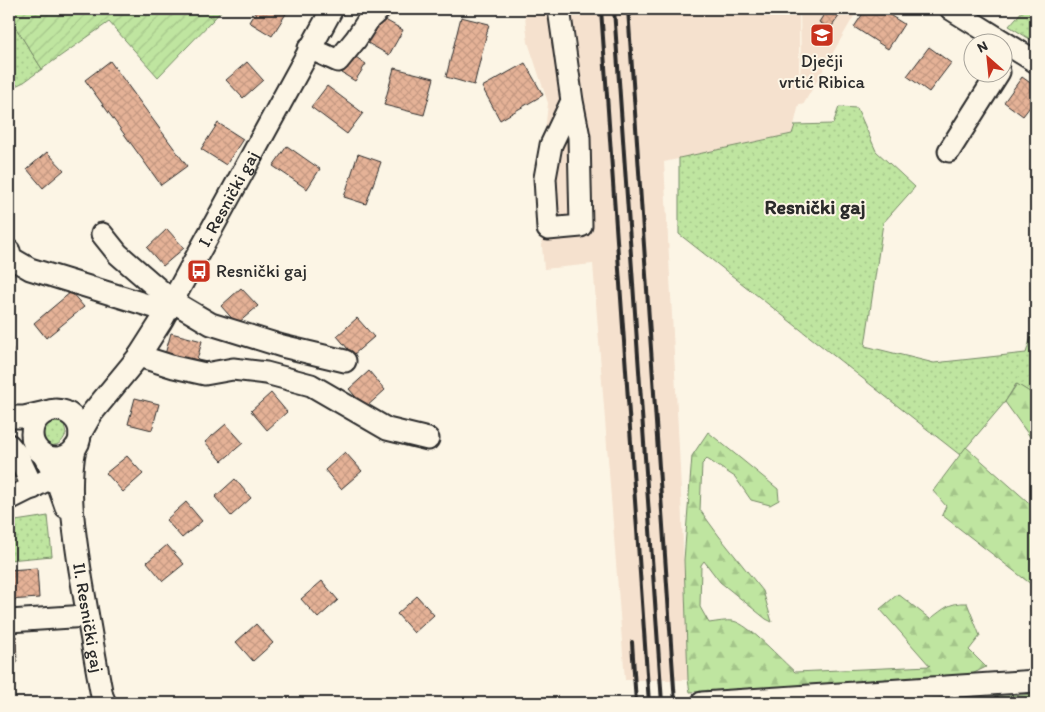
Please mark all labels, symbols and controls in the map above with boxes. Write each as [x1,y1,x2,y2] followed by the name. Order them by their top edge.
[809,22,835,48] school or university icon: Dječji vrtić Ribica
[962,32,1012,82] north arrow
[974,37,990,57] text: N
[779,50,866,93] place label: Dječji vrtić Ribica
[193,147,263,251] street label: I. Resnički gaj
[764,195,866,220] district label: Resnički gaj
[186,258,212,284] bus stop icon: Resnički gaj
[216,260,307,282] place label: Resnički gaj
[68,561,108,674] street label: II. Resnički gaj

